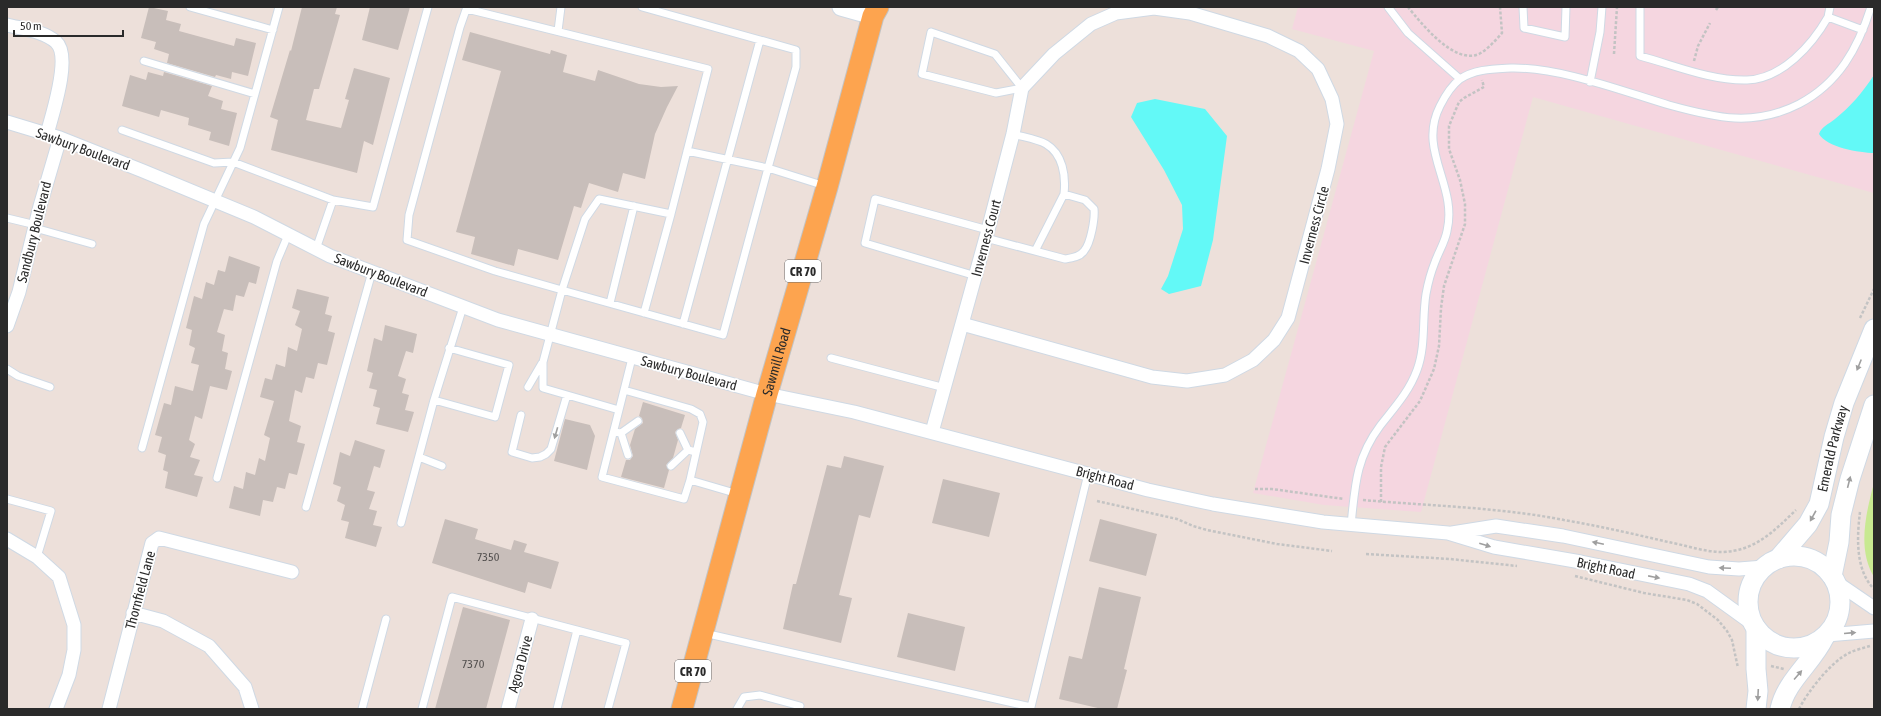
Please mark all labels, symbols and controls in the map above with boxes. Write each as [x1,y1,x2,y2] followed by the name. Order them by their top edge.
[14,12,123,38] scale bar
[20,19,42,33] text: 50 m
[34,125,132,173] street label: Sawbury Boulevard
[14,180,54,284] street label: Sandbury Boulevard
[1296,184,1332,266] street label: Inverness Circle
[968,198,1004,278] street label: Inverness Court
[332,250,430,300] street label: Sawbury Boulevard
[785,260,821,282] road number: CR 70
[759,326,794,398] street label: Sawmill Road
[639,353,739,393] street label: Sawbury Boulevard
[1856,360,1862,371] one-way arrow
[1814,403,1851,493] street label: Emerald Parkway
[553,427,559,439] one-way arrow
[1074,463,1136,493] street label: Bright Road
[1847,476,1853,489] one-way arrow
[1810,510,1817,522] one-way arrow
[1592,540,1604,546] one-way arrow
[1479,542,1491,548] one-way arrow
[122,549,158,631] street label: Thornfield Lane
[477,550,500,564] house number: 7350
[1575,554,1637,582] street label: Bright Road
[1719,565,1731,572] one-way arrow
[1648,575,1660,581] one-way arrow
[1844,630,1856,636] one-way arrow
[505,634,535,694] street label: Agora Drive
[462,657,485,671] house number: 7370
[675,660,711,682] road number: CR 70
[1794,670,1803,681] one-way arrow
[1754,689,1761,701] one-way arrow

